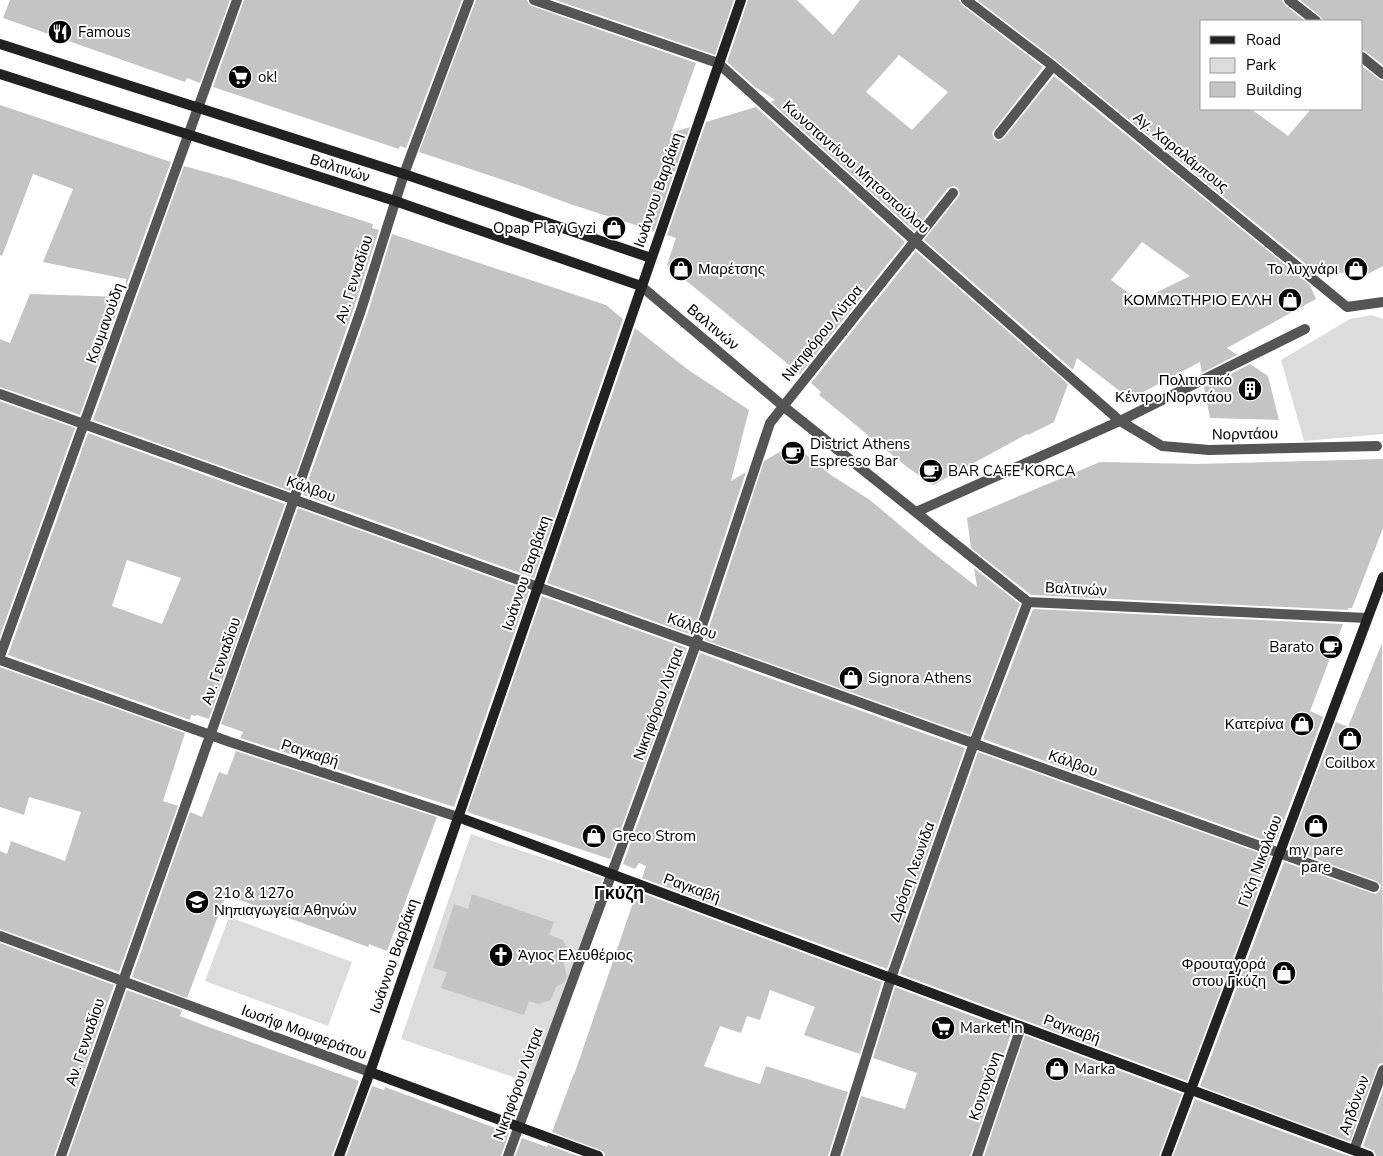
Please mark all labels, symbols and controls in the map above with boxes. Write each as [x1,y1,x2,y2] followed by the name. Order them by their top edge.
[47,19,73,45] restaurant icon: Famous
[1200,20,1363,110] legend
[78,22,131,42] place label: Famous
[1246,30,1281,50] text: Road
[1246,55,1276,75] text: Park
[227,64,253,90] supermarket icon: ok!
[258,67,277,87] place label: ok!
[1246,80,1302,100] text: Building
[778,96,934,238] street label: Κωνσταντίνου Μητσοπούλου
[1129,107,1233,197] street label: Αγ. Χαραλάμπους
[629,130,687,250] street label: Ιωάννου Βαρβάκη
[307,149,373,187] street label: Βαλτινών
[601,215,627,241] shop icon: Opap Play Gyzi
[493,218,596,238] place label: Opap Play Gyzi
[330,232,378,326] street label: Αν. Γενναδίου
[668,256,694,282] shop icon: Μαρέτσης
[1343,256,1369,282] shop icon: Το λυχνάρι
[698,259,765,279] place label: Μαρέτσης
[1267,259,1338,279] place label: Το λυχνάρι
[81,280,129,366] street label: Κουμανούδη
[777,280,867,385] street label: Νικηφόρου Λύτρα
[1277,287,1303,313] shop icon: ΚΟΜΜΩΤΗΡΙΟ ΕΛΛΗ
[1124,290,1272,310] place label: ΚΟΜΜΩΤΗΡΙΟ ΕΛΛΗ
[683,299,743,355] street label: Βαλτινών
[1115,370,1232,407] place label: Πολιτιστικό Κέντρο Νορντάου
[1237,376,1263,402] building icon: Πολιτιστικό Κέντρο Νορντάου
[1212,423,1278,445] street label: Νορντάου
[810,434,910,471] place label: District Athens Espresso Bar
[780,440,806,466] cafe icon: District Athens Espresso Bar
[918,458,944,484] cafe icon: BAR CAFE KORCA
[948,461,1076,481] place label: BAR CAFE KORCA
[284,471,338,507] street label: Κάλβου
[497,513,555,633] street label: Ιωάννου Βαρβάκη
[1044,577,1108,601] street label: Βαλτινών
[665,608,719,644] street label: Κάλβου
[197,615,245,707] street label: Αν. Γενναδίου
[1318,634,1344,660] cafe icon: Barato
[1269,637,1314,657] place label: Barato
[628,645,688,763] street label: Νικηφόρου Λύτρα
[838,665,864,691] shop icon: Signora Athens
[868,668,972,688] place label: Signora Athens
[1289,711,1315,737] shop icon: Κατερίνα
[1225,714,1284,734] place label: Κατερίνα
[1337,726,1363,752] shop icon: Coilbox
[279,734,341,772] street label: Ραγκαβή
[1046,745,1100,781] street label: Κάλβου
[1325,753,1375,773] place label: Coilbox
[1233,812,1287,910] street label: Γύζη Νικολάου
[1303,813,1329,839] shop icon: my pare pare
[885,819,940,925] street label: Δρόση Λεωνίδα
[581,823,607,849] shop icon: Greco Strom
[612,826,696,846] place label: Greco Strom
[1289,840,1343,877] place label: my pare pare
[661,868,723,908] street label: Ραγκαβή
[594,881,644,905] district label: Γκύζη
[214,883,357,920] place label: 21ο & 127ο Νηπιαγωγεία Αθηνών
[184,889,210,915] school or university icon: 21ο & 127ο Νηπιαγωγεία Αθηνών
[365,896,423,1016] street label: Ιωάννου Βαρβάκη
[488,942,514,968] church icon: Άγιος Ελευθέριος
[518,945,633,965] place label: Άγιος Ελευθέριος
[1182,954,1266,991] place label: Φρουταγορά στου Γκύζη
[1271,960,1297,986] shop icon: Φρουταγορά στου Γκύζη
[61,996,109,1088] street label: Αν. Γενναδίου
[238,1000,370,1064] street label: Ιωσήφ Μομφεράτου
[1041,1009,1103,1049] street label: Ραγκαβή
[930,1015,956,1041] supermarket icon: Market In
[960,1018,1023,1038] place label: Market In
[488,1025,548,1143] street label: Νικηφόρου Λύτρα
[964,1049,1006,1123] street label: Κοντογόνη
[1044,1056,1070,1082] shop icon: Marka
[1074,1059,1116,1079] place label: Marka
[1334,1073,1374,1137] street label: Αηδόνων

